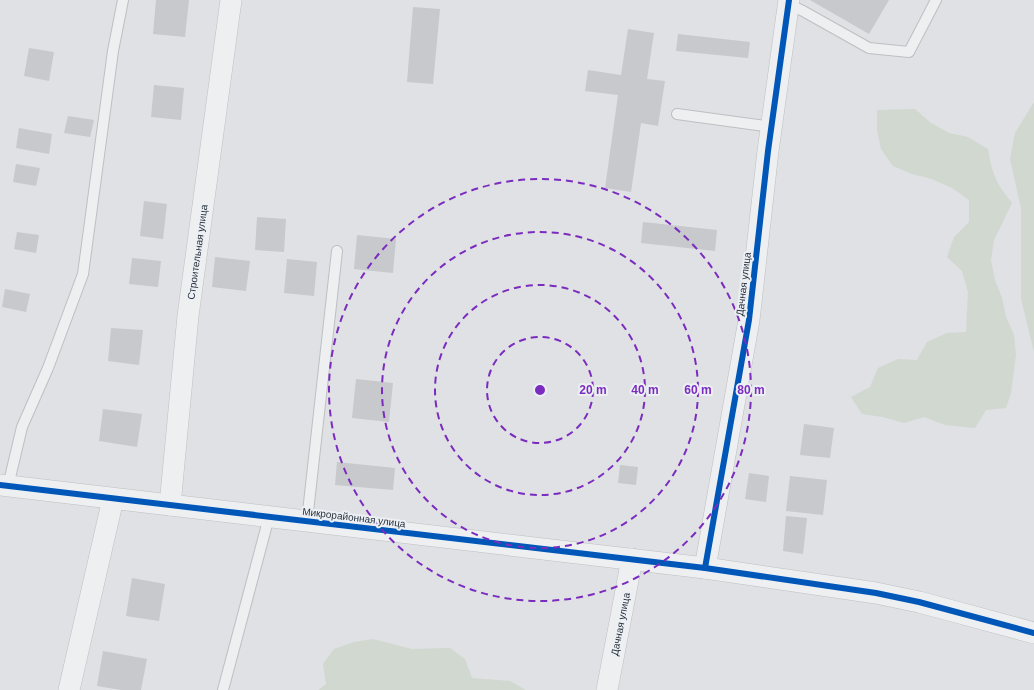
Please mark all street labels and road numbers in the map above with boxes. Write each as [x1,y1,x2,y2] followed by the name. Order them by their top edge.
[185,203,210,300] street label: Строительная улица
[734,251,753,317] street label: Дачная улица
[302,506,407,529] street label: Микрорайонная улица
[609,591,632,657] street label: Дачная улица

